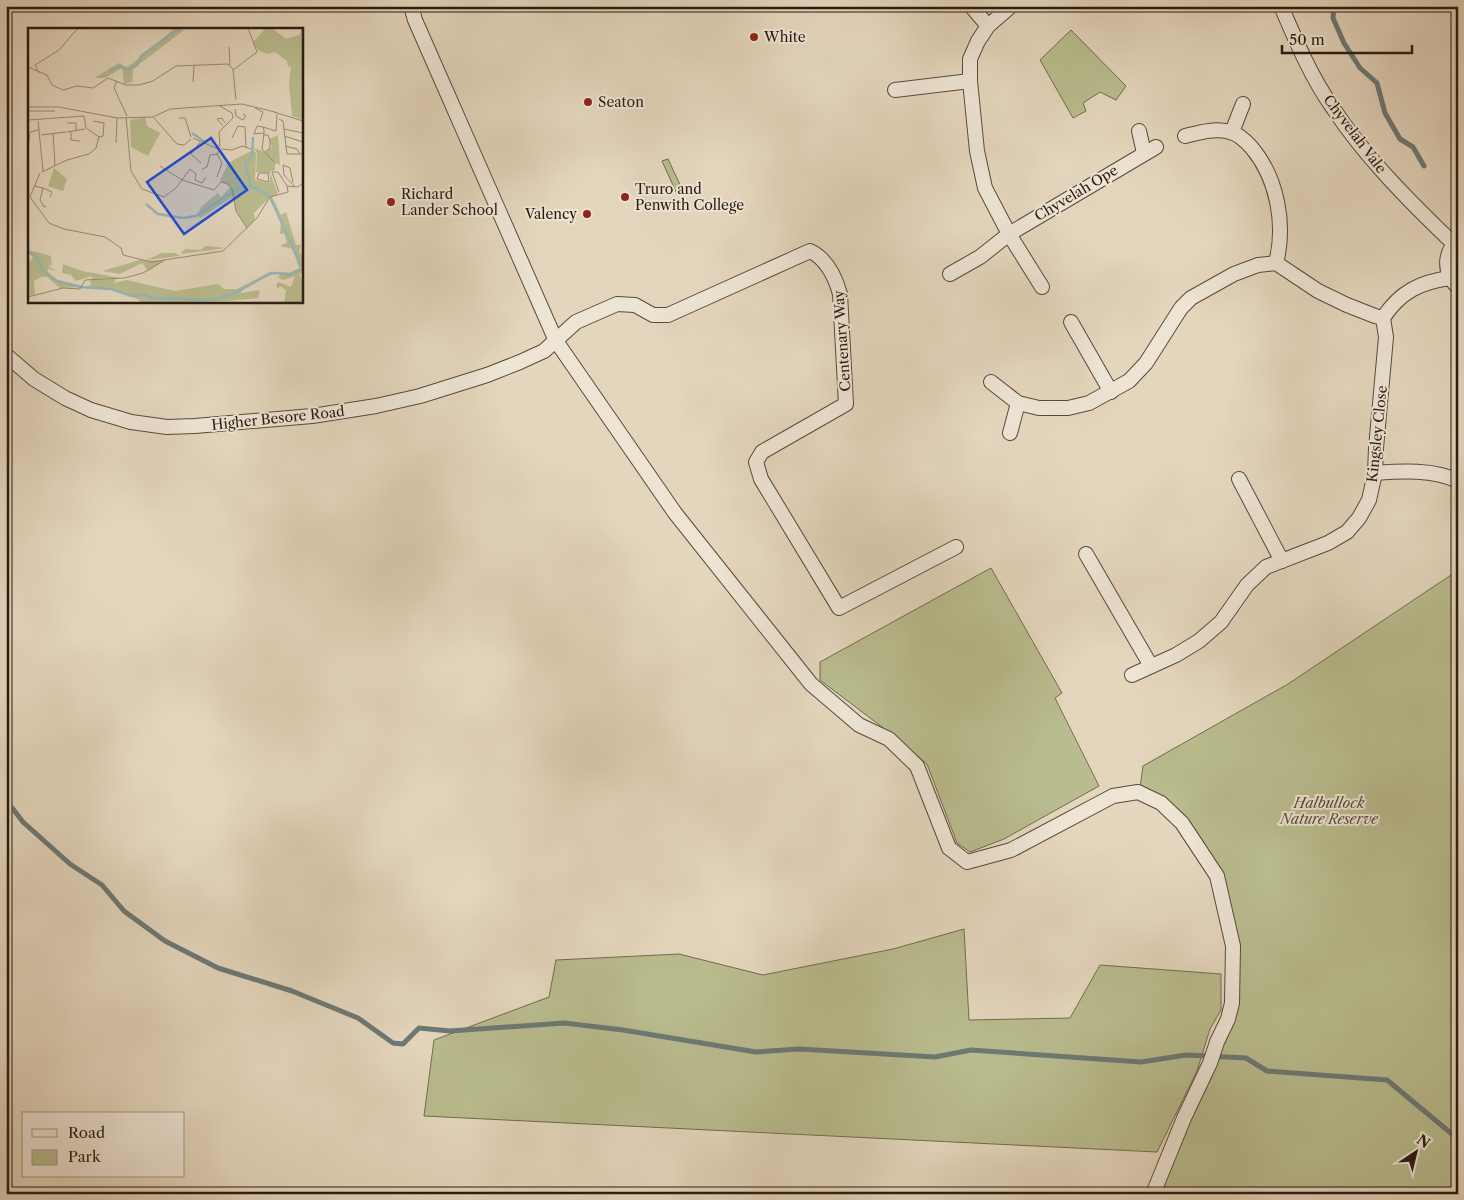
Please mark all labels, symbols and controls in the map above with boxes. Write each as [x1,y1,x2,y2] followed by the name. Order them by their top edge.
[1282,22,1412,54] scale bar
[28,28,302,302] inset map
[763,28,806,46] place label: White
[1289,30,1325,49] text: 50 m
[748,31,760,43] marker: White
[1320,91,1390,177] street label: Chyvelah Vale
[598,93,644,111] place label: Seaton
[582,96,594,108] marker: Seaton
[1031,161,1121,225] street label: Chyvelah Ope
[635,180,744,214] place label: Truro and Penwith College
[401,185,498,219] place label: Richard Lander School
[619,191,631,203] marker: Truro and Penwith College
[385,196,397,208] marker: Richard Lander School
[524,205,577,223] place label: Valency
[581,208,593,220] marker: Valency
[829,289,855,392] street label: Centenary Way
[1363,384,1391,484] street label: Kingsley Close
[211,402,346,434] street label: Higher Besore Road
[1279,794,1379,828] park label: Halbullock Nature Reserve
[22,1112,185,1178] legend
[68,1123,105,1142] text: Road
[1392,1128,1442,1178] north arrow
[1413,1130,1434,1152] text: N
[68,1147,102,1166] text: Park

